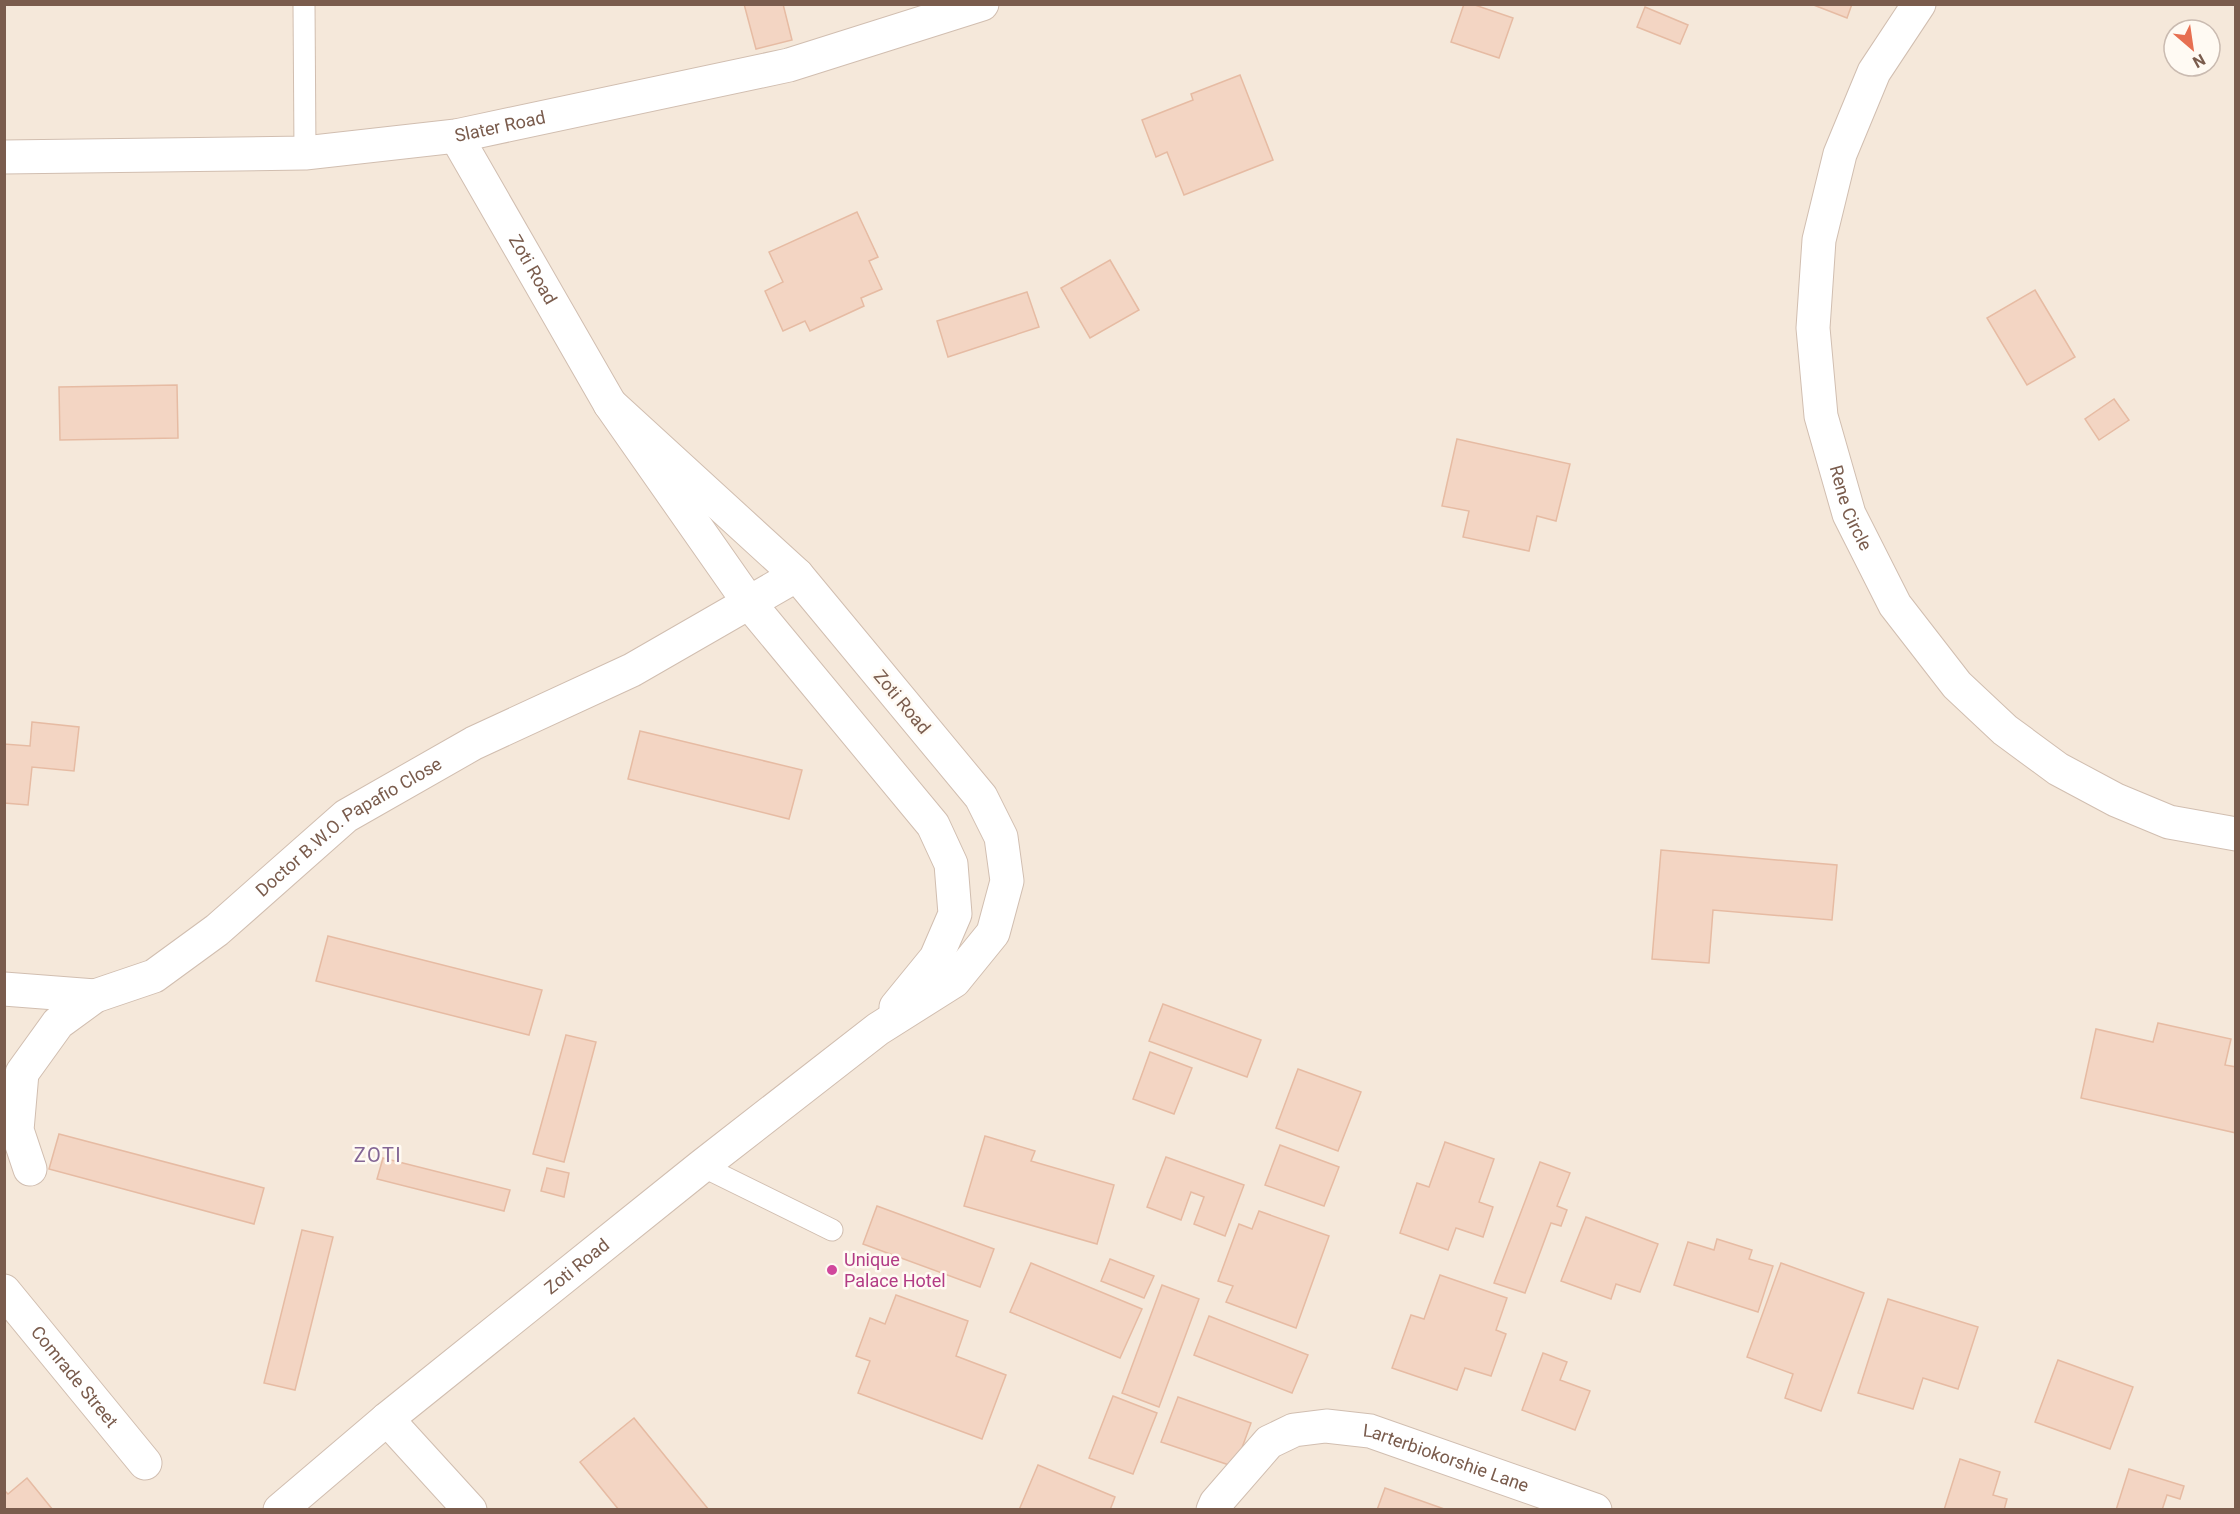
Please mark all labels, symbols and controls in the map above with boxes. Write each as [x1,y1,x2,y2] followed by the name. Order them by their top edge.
[2162,18,2222,78] north arrow
[2189,50,2209,72] text: N
[453,106,547,146] street label: Slater Road
[505,231,561,308] street label: Zoti Road
[1826,463,1877,554] street label: Rene Circle
[870,665,935,738] street label: Zoti Road
[251,753,445,901] street label: Doctor B.W.O. Papafio Close
[354,1143,402,1167] district label: ZOTI
[540,1234,613,1298] street label: Zoti Road
[844,1249,946,1291] place label: Unique Palace Hotel
[825,1263,839,1277] marker: Unique Palace Hotel
[27,1322,123,1432] street label: Comrade Street
[1362,1419,1532,1496] street label: Larterbiokorshie Lane

